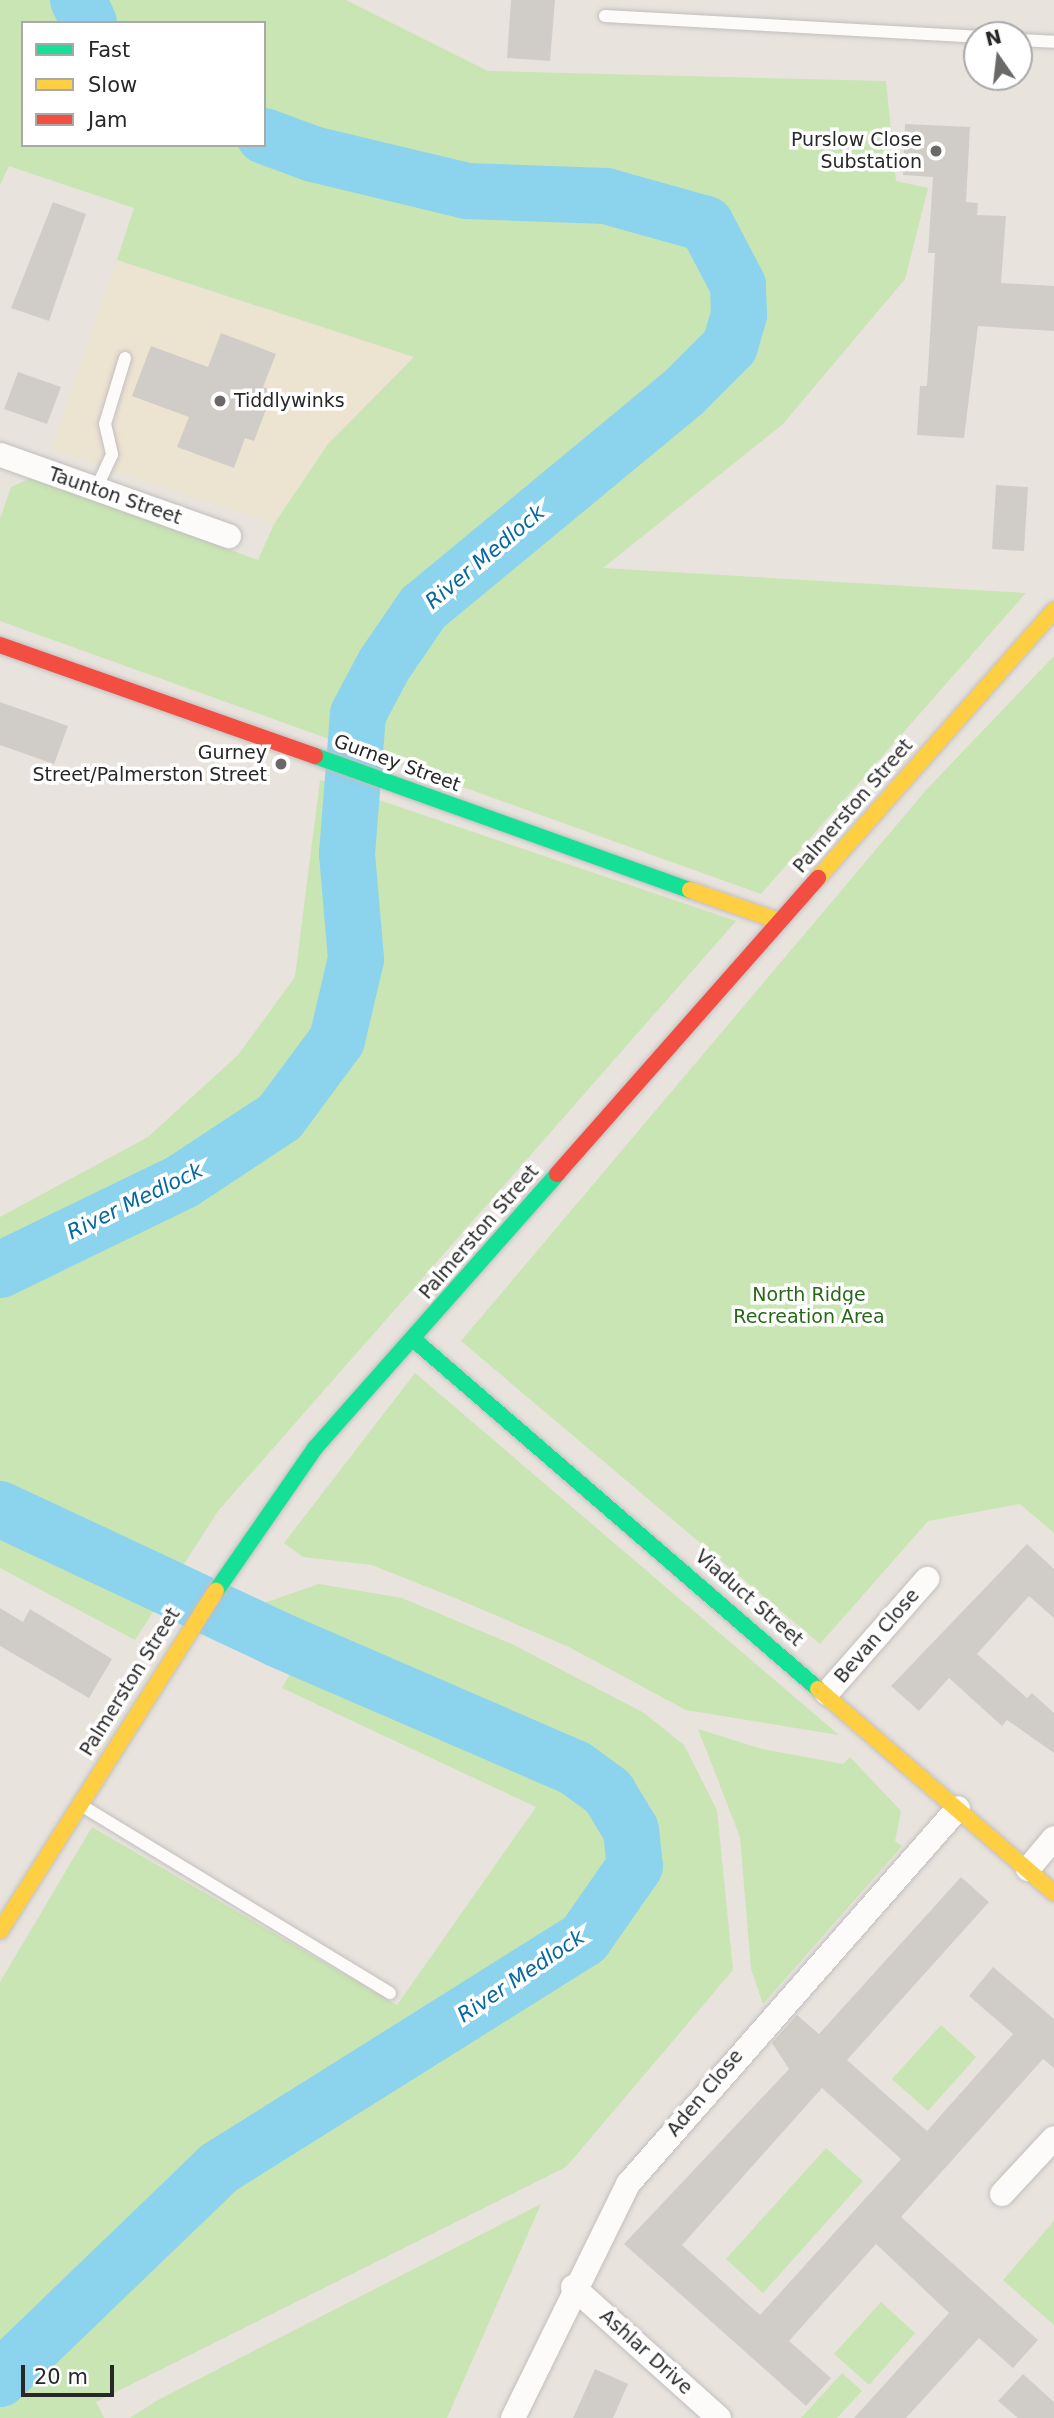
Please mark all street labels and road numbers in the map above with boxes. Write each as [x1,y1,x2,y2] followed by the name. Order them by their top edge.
[46,463,184,529] street label: Taunton Street
[331,730,463,796] street label: Gurney Street
[789,734,917,878] street label: Palmerston Street
[415,1160,543,1304] street label: Palmerston Street
[690,1545,808,1651] street label: Viaduct Street
[830,1584,924,1688] street label: Bevan Close
[75,1604,185,1760] street label: Palmerston Street
[662,2045,748,2141] street label: Aden Close
[595,2305,697,2399] street label: Ashlar Drive

